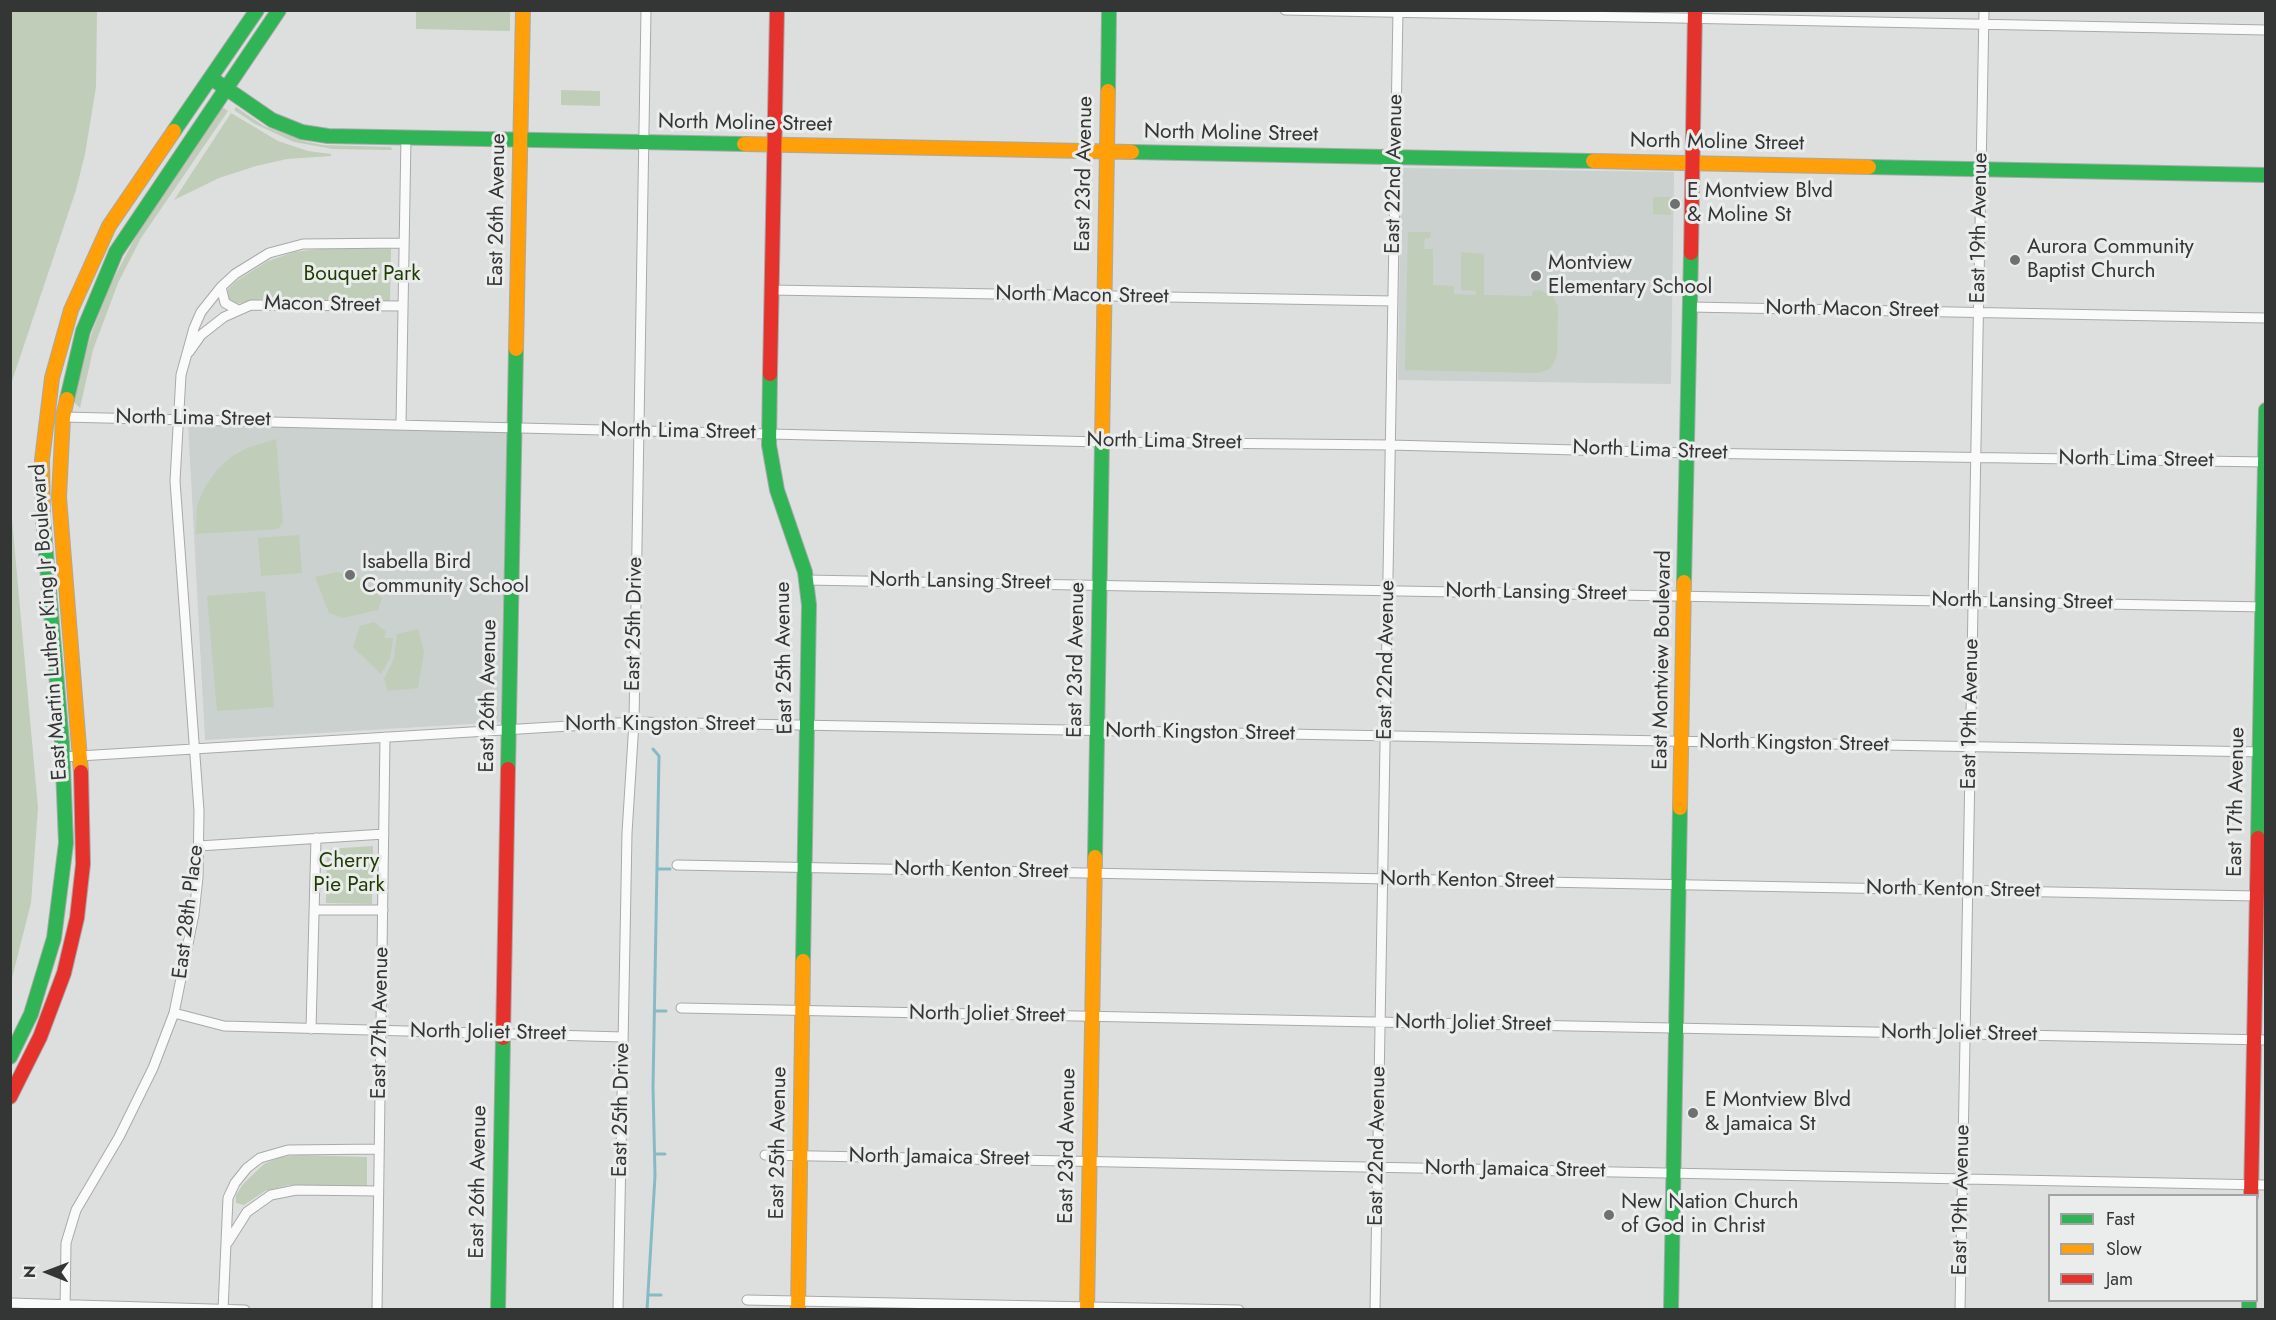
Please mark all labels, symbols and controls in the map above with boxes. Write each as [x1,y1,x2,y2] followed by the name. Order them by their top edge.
[1381,94,1409,254] street label: East 22nd Avenue
[1071,96,1099,252] street label: East 23rd Avenue
[658,110,832,138] street label: North Moline Street
[1144,120,1318,148] street label: North Moline Street
[1630,129,1804,157] street label: North Moline Street
[484,133,512,287] street label: East 26th Avenue
[1966,152,1994,304] street label: East 19th Avenue
[1687,179,1833,229] place label: E Montview Blvd & Moline St
[1668,197,1682,211] marker: E Montview Blvd & Moline St
[2027,235,2194,285] place label: Aurora Community Baptist Church
[1548,251,1712,301] place label: Montview Elementary School
[2008,253,2022,267] marker: Aurora Community Baptist Church
[304,262,420,288] park label: Bouquet Park
[1529,269,1543,283] marker: Montview Elementary School
[995,282,1169,310] street label: North Macon Street
[264,291,380,319] street label: Macon Street
[1765,296,1939,324] street label: North Macon Street
[115,405,271,433] street label: North Lima Street
[600,418,756,446] street label: North Lima Street
[1086,428,1242,456] street label: North Lima Street
[1572,436,1728,466] street label: North Lima Street
[2058,446,2214,474] street label: North Lima Street
[26,463,74,781] street label: East Martin Luther King Jr Boulevard
[362,550,529,600] place label: Isabella Bird Community School
[1648,550,1678,770] street label: East Montview Boulevard
[621,557,649,691] street label: East 25th Drive
[343,568,357,582] marker: Isabella Bird Community School
[869,568,1051,596] street label: North Lansing Street
[1445,579,1627,607] street label: North Lansing Street
[1373,580,1401,740] street label: East 22nd Avenue
[771,581,799,735] street label: East 25th Avenue
[1063,582,1091,738] street label: East 23rd Avenue
[1931,588,2113,616] street label: North Lansing Street
[475,619,503,773] street label: East 26th Avenue
[1957,638,1985,790] street label: East 19th Avenue
[565,712,755,738] street label: North Kingston Street
[1105,719,1295,747] street label: North Kingston Street
[2223,727,2251,877] street label: East 17th Avenue
[1699,730,1889,758] street label: North Kingston Street
[168,844,210,980] street label: East 28th Place
[313,849,385,899] park label: Cherry Pie Park
[894,857,1068,885] street label: North Kenton Street
[1380,867,1554,895] street label: North Kenton Street
[1866,876,2040,904] street label: North Kenton Street
[367,947,395,1099] street label: East 27th Avenue
[909,1001,1065,1029] street label: North Joliet Street
[1395,1010,1551,1038] street label: North Joliet Street
[410,1019,566,1047] street label: North Joliet Street
[1881,1020,2037,1048] street label: North Joliet Street
[608,1043,636,1177] street label: East 25th Drive
[765,1066,793,1220] street label: East 25th Avenue
[1364,1066,1392,1226] street label: East 22nd Avenue
[1054,1068,1082,1224] street label: East 23rd Avenue
[1705,1088,1851,1138] place label: E Montview Blvd & Jamaica St
[465,1105,493,1259] street label: East 26th Avenue
[1686,1106,1700,1120] marker: E Montview Blvd & Jamaica St
[1948,1124,1976,1276] street label: East 19th Avenue
[848,1144,1030,1172] street label: North Jamaica Street
[1424,1156,1606,1184] street label: North Jamaica Street
[1621,1190,1798,1240] place label: New Nation Church of God in Christ
[2048,1194,2258,1302] legend
[2106,1206,2135,1232] text: Fast
[1602,1208,1616,1222] marker: New Nation Church of God in Christ
[2106,1236,2142,1262] text: Slow
[18,1242,78,1302] north arrow
[18,1265,41,1278] text: N
[2106,1266,2133,1292] text: Jam

